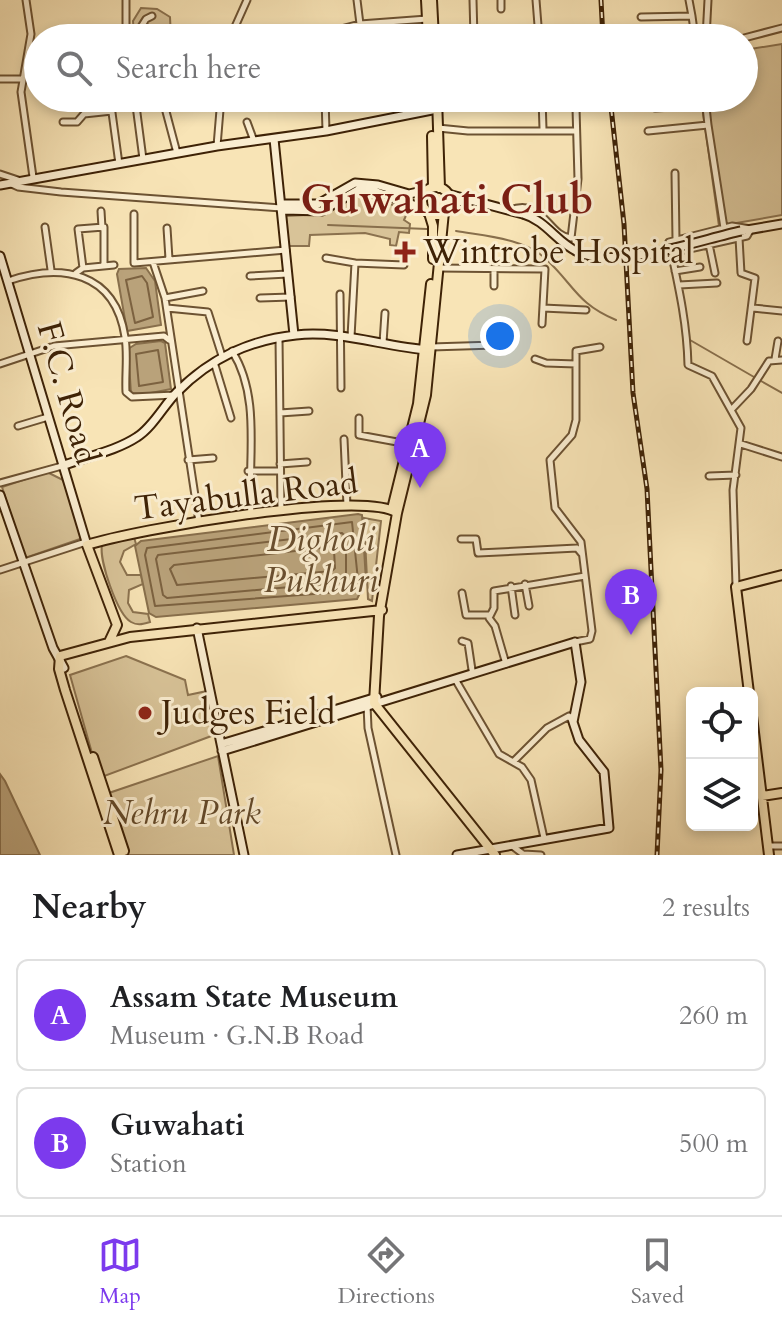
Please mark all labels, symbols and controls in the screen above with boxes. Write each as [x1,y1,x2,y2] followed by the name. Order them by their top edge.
[24,24,758,112] search box
[52,46,96,90] icon: search
[116,48,261,89] text: Search here
[300,171,594,228] district label: Guwahati Club
[422,229,694,275] place label: Wintrobe Hospital
[394,241,416,263] marker: Wintrobe Hospital
[26,316,110,470] street label: F.C. Road
[480,316,520,356] your location
[394,422,446,488] pin: A
[132,458,360,532] street label: Tayabulla Road
[264,515,379,605] water label: Digholi Pukhuri
[605,569,657,635] pin: B
[686,687,758,831] map controls
[686,687,758,759] button: locate
[156,690,335,736] place label: Judges Field
[136,704,154,722] marker: Judges Field
[686,759,758,831] button: layers
[103,790,261,836] park label: Nehru Park
[32,884,147,930] text: Nearby
[662,890,750,925] text: 2 results
[110,977,398,1018] text: Assam State Museum
[50,998,70,1033] text: A
[679,998,748,1033] text: 260 m
[110,1018,364,1053] text: Museum · G.N.B Road
[110,1105,245,1146] text: Guwahati
[51,1126,69,1161] text: B
[679,1126,748,1161] text: 500 m
[110,1146,187,1181] text: Station
[98,1233,142,1311] tab: Map
[338,1233,435,1311] tab: Directions
[631,1233,684,1311] tab: Saved

